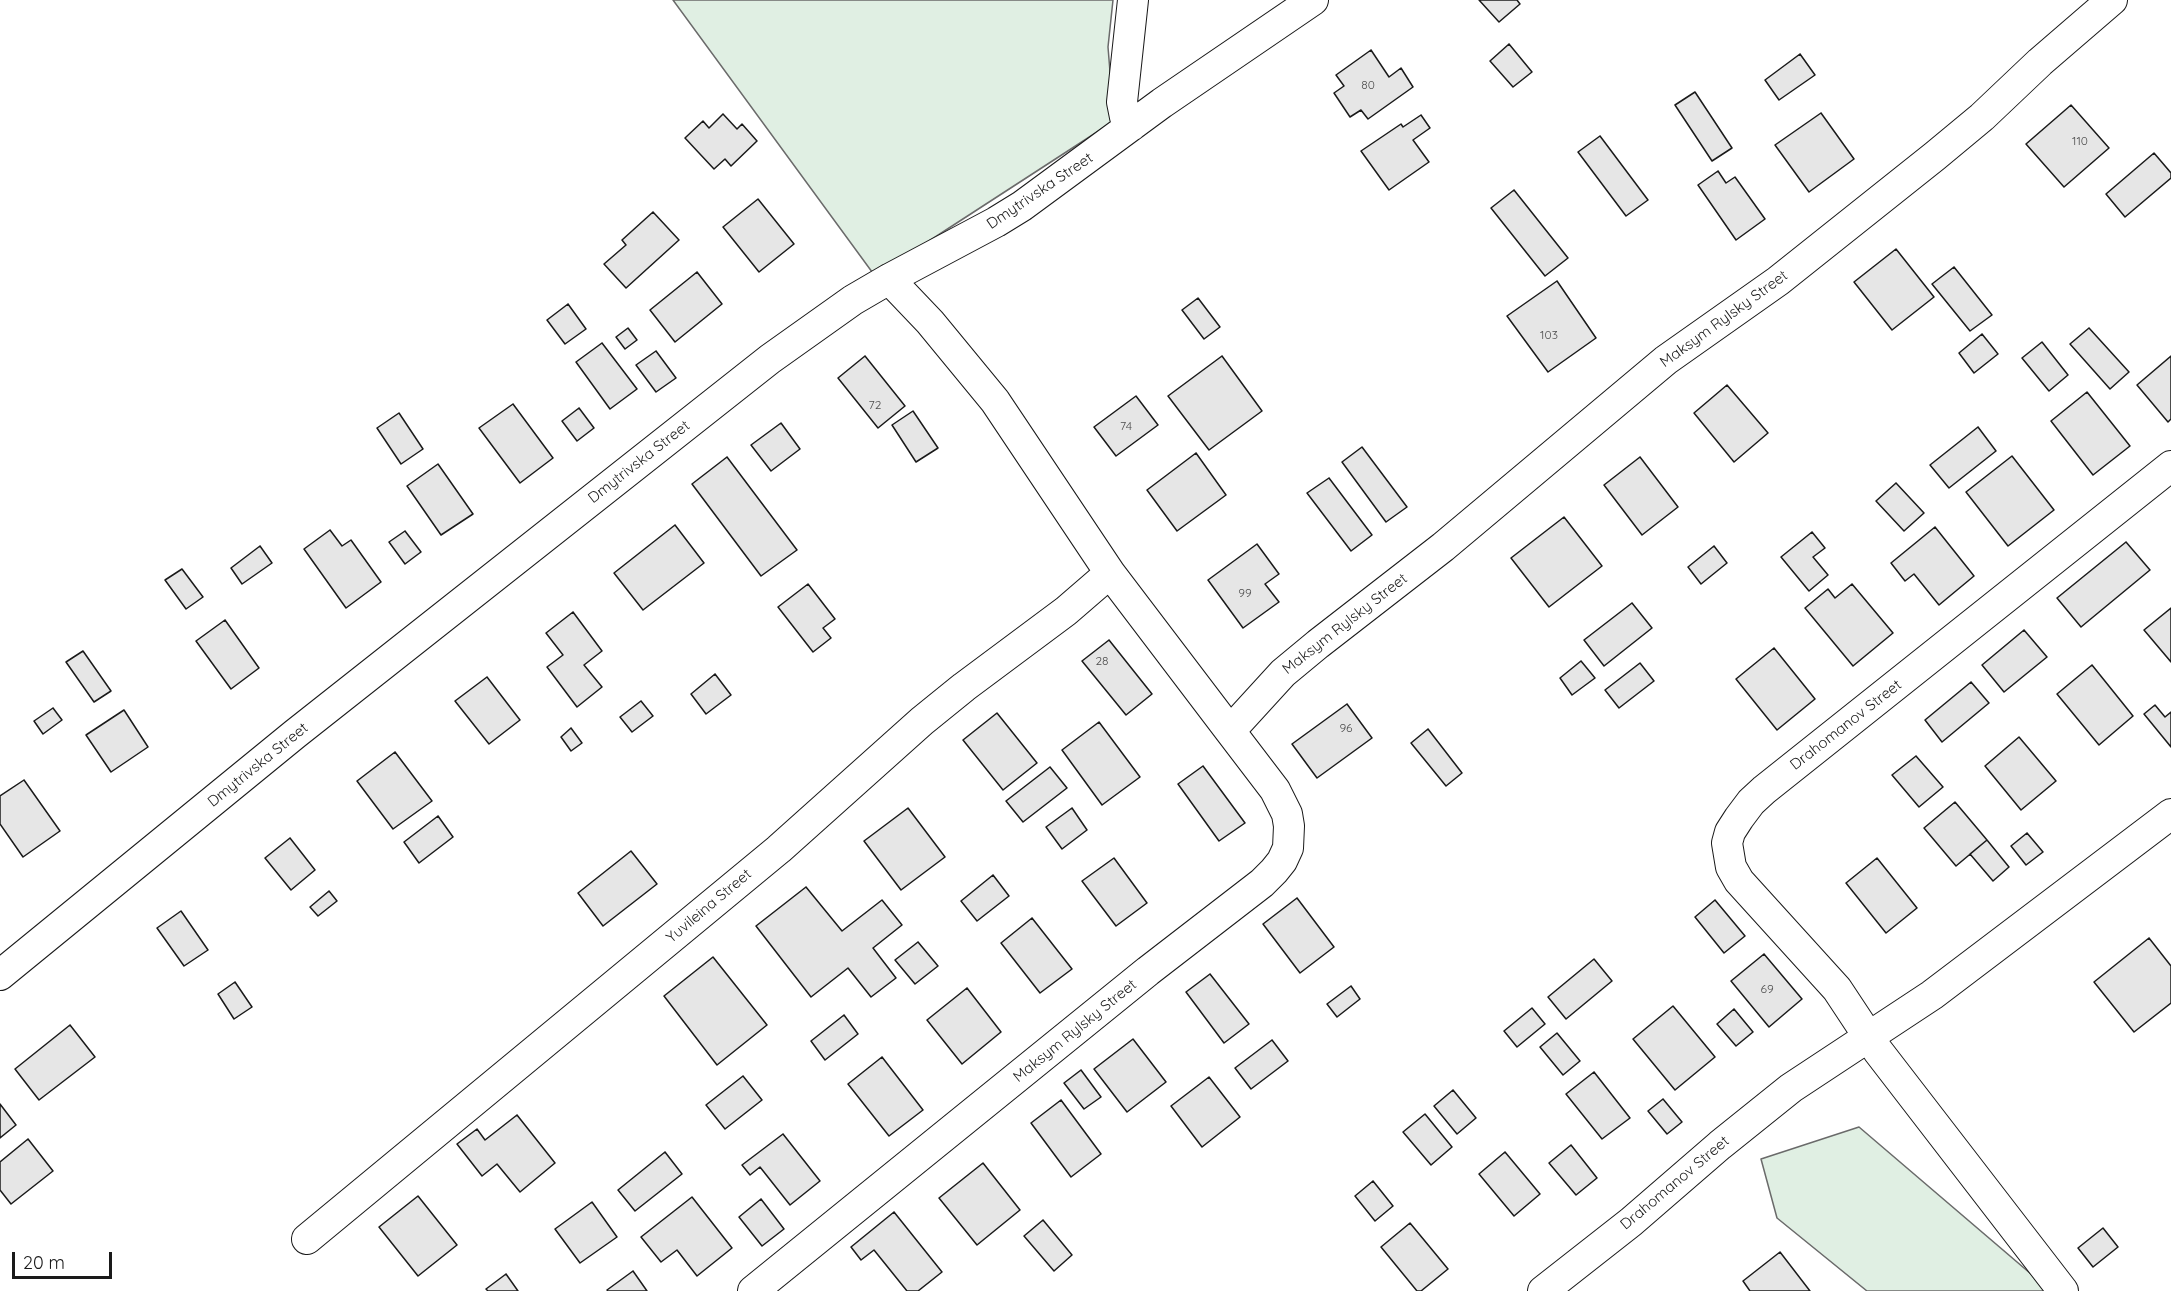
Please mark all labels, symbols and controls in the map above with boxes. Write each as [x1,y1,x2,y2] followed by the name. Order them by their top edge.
[1361,78,1375,92] house number: 80
[2072,134,2088,148] house number: 110
[984,149,1096,233] street label: Dmytrivska Street
[1657,267,1791,371] street label: Maksym Rylsky Street
[1540,328,1558,342] house number: 103
[869,398,881,412] house number: 72
[585,417,693,507] street label: Dmytrivska Street
[1120,419,1132,433] house number: 74
[1279,570,1411,678] street label: Maksym Rylsky Street
[1238,586,1252,600] house number: 99
[1095,654,1109,668] house number: 28
[1787,676,1905,774] street label: Drahomanov Street
[204,719,312,811] street label: Dmytrivska Street
[1339,721,1353,735] house number: 96
[663,865,755,947] street label: Yuvileina Street
[1010,976,1140,1086] street label: Maksym Rylsky Street
[1760,982,1774,996] house number: 69
[1617,1132,1733,1234] street label: Drahomanov Street
[15,1240,116,1278] scale bar
[23,1251,65,1274] text: 20 m

